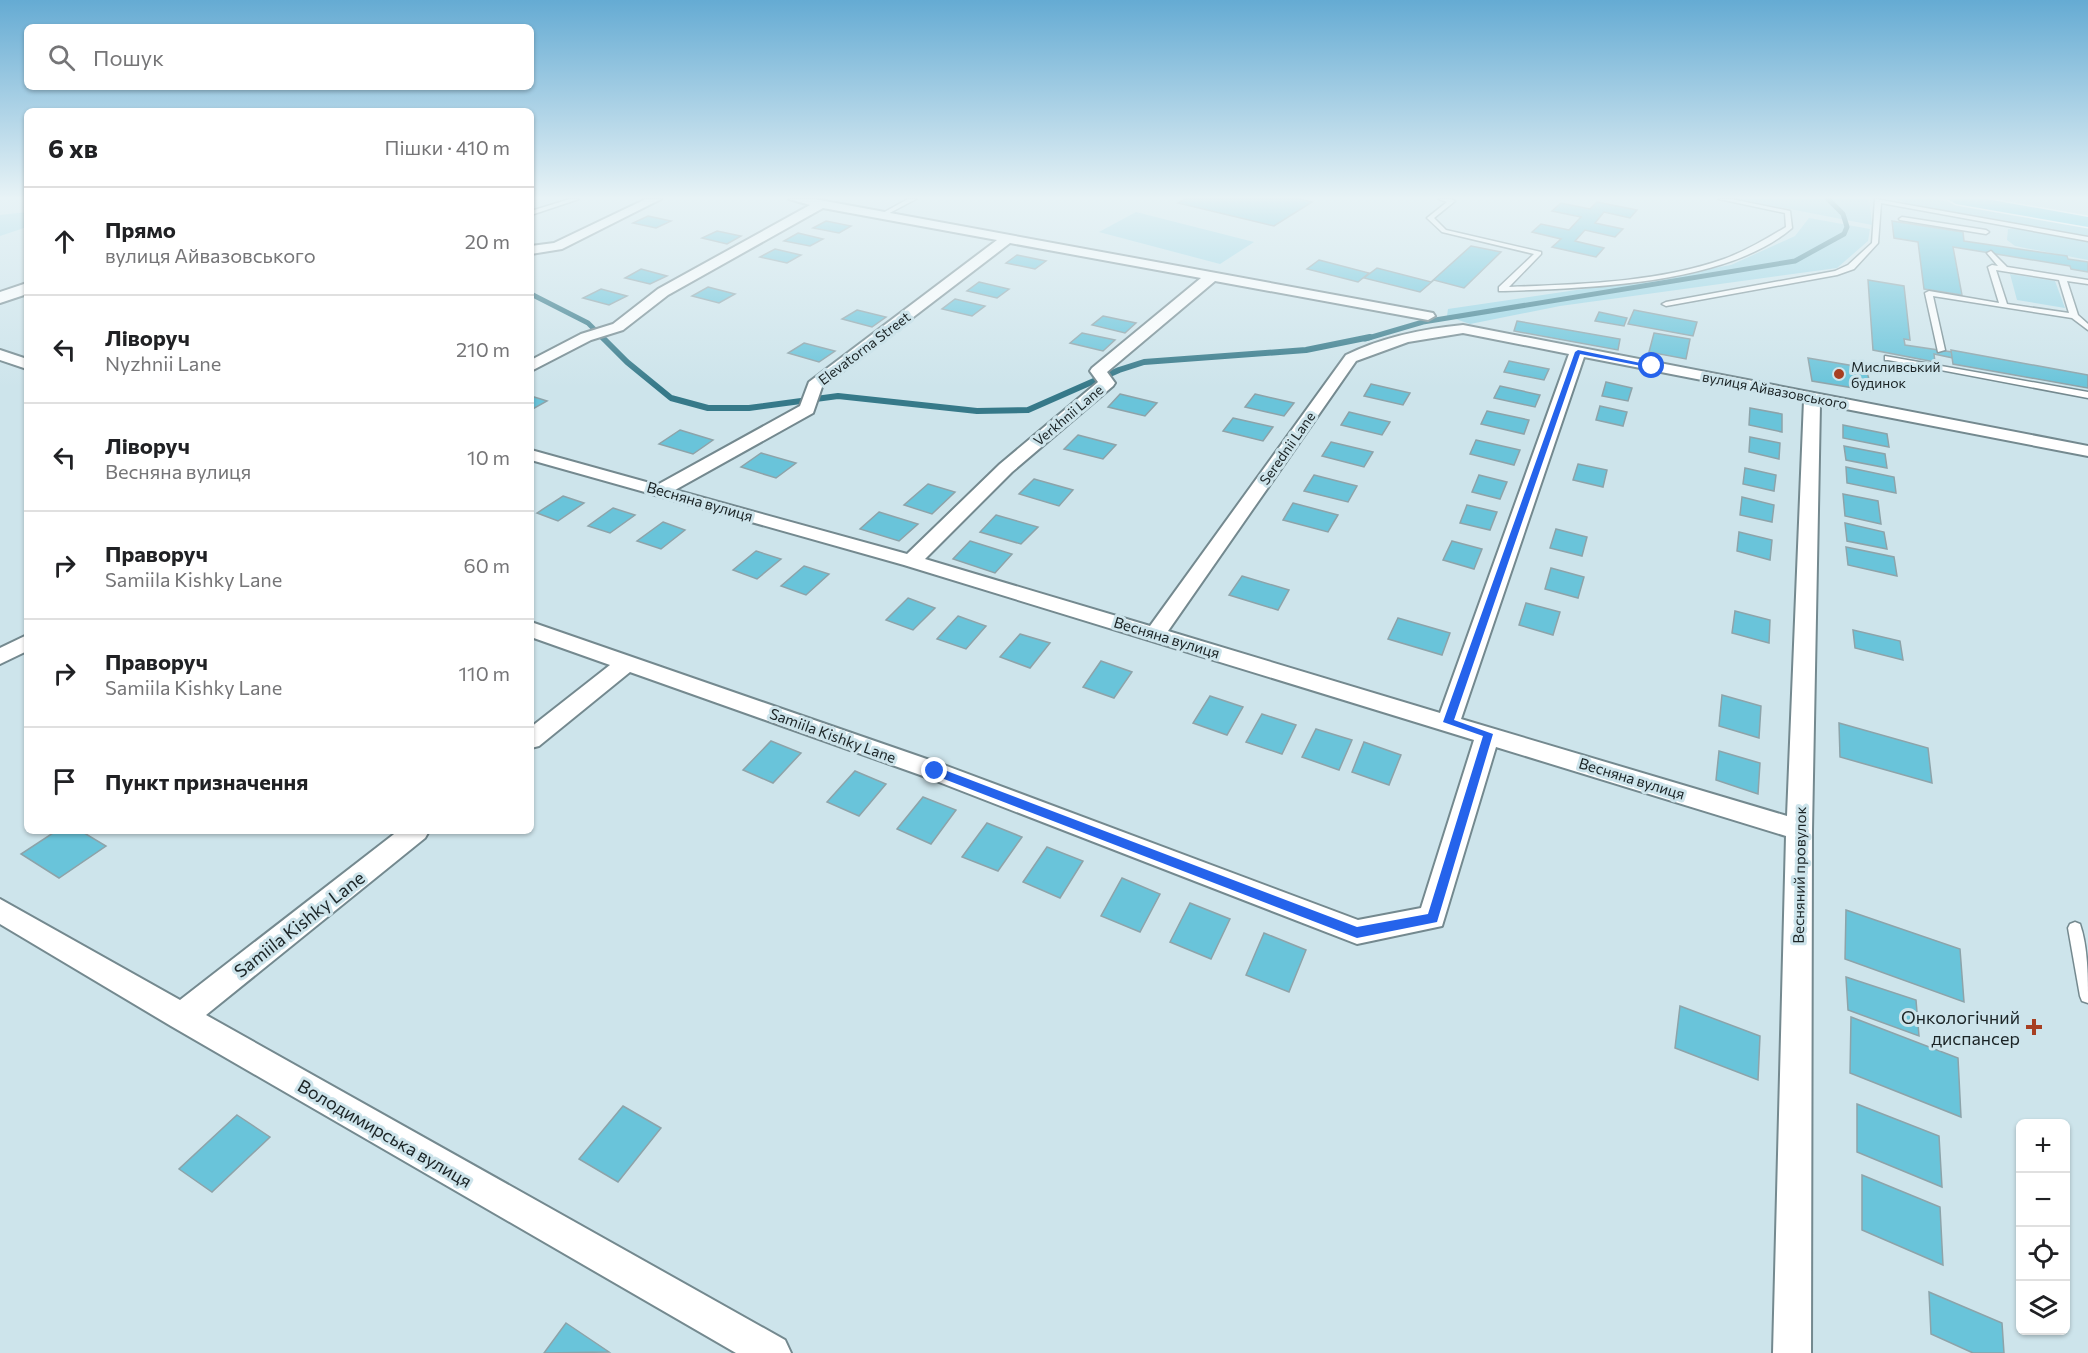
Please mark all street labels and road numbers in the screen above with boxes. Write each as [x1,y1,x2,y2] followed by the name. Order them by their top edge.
[815,308,913,388] street label: Elevatorna Street
[1701,368,1849,412] street label: вулиця Айвазовського
[1030,381,1106,449] street label: Verkhnii Lane
[1256,408,1318,488] street label: Serednii Lane
[645,477,755,525] street label: Весняна вулиця
[1112,612,1222,662] street label: Весняна вулиця
[767,704,899,766] street label: Samiila Kishky Lane
[1577,753,1687,803] street label: Весняна вулиця
[1789,806,1809,944] street label: Весняний провулок
[229,866,369,982] street label: Samiila Kishky Lane
[294,1074,476,1192] street label: Володимирська вулиця

